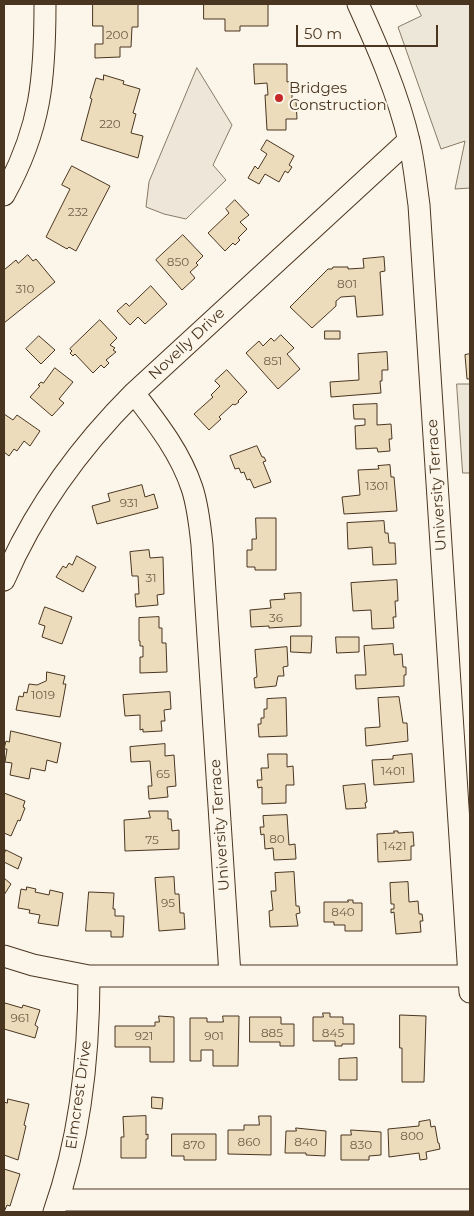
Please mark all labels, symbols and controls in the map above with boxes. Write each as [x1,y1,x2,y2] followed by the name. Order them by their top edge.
[299,15,442,47] scale bar
[304,24,342,43] text: 50 m
[106,28,128,42] house number: 200
[289,80,387,115] place label: Bridges Construction
[273,92,285,104] marker: Bridges Construction
[99,117,121,131] house number: 220
[68,205,88,219] house number: 232
[167,255,189,269] house number: 850
[337,277,357,291] house number: 801
[15,282,35,296] house number: 310
[145,304,229,384] street label: Novelly Drive
[264,354,282,368] house number: 851
[423,418,451,552] street label: University Terrace
[365,479,389,493] house number: 1301
[120,496,138,510] house number: 931
[145,571,157,585] house number: 31
[269,611,283,625] house number: 36
[31,688,55,702] house number: 1019
[206,758,234,892] street label: University Terrace
[381,764,405,778] house number: 1401
[156,767,170,781] house number: 65
[269,832,285,846] house number: 80
[145,833,159,847] house number: 75
[383,839,407,853] house number: 1421
[161,896,175,910] house number: 95
[331,905,355,919] house number: 840
[11,1011,29,1025] house number: 961
[261,1026,283,1040] house number: 885
[322,1026,344,1040] house number: 845
[135,1029,153,1043] house number: 921
[204,1029,224,1043] house number: 901
[62,1039,96,1151] street label: Elmcrest Drive
[400,1129,424,1143] house number: 800
[238,1135,260,1149] house number: 860
[294,1135,318,1149] house number: 840
[183,1138,205,1152] house number: 870
[350,1138,372,1152] house number: 830

